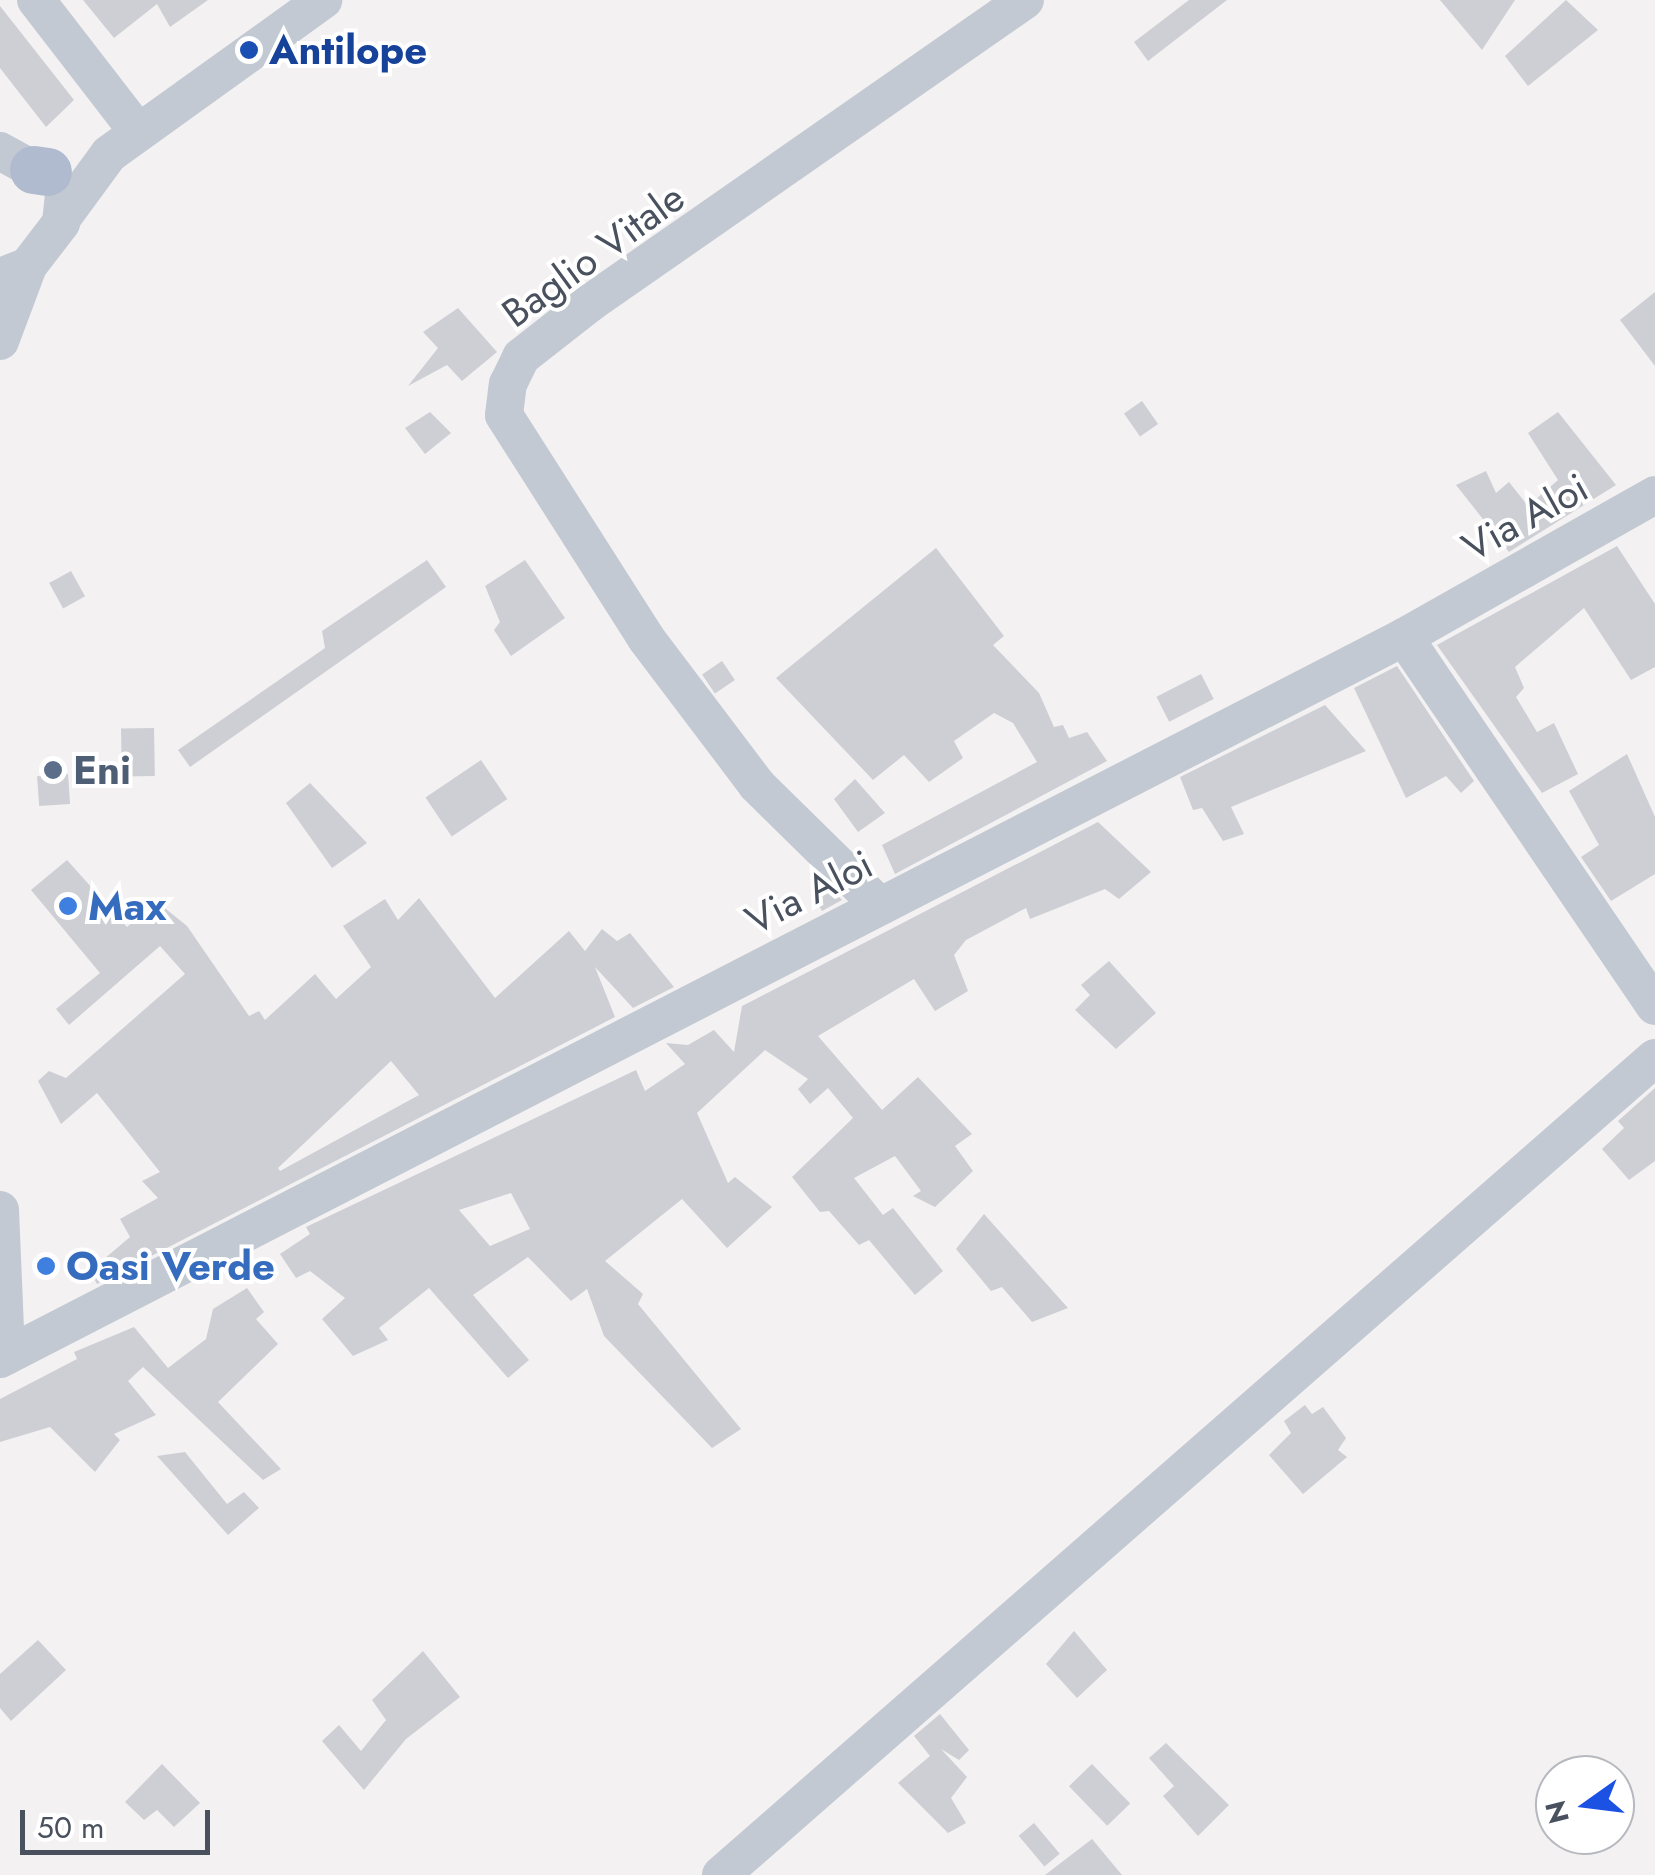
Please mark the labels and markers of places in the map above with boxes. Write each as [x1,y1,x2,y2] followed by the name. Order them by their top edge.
[269,26,427,74] place label: Antilope
[238,39,260,61] marker: Antilope
[73,746,131,794] place label: Eni
[42,759,64,781] marker: Eni
[88,882,166,930] place label: Max
[57,895,79,917] marker: Max
[66,1242,275,1290] place label: Oasi Verde
[35,1255,57,1277] marker: Oasi Verde

